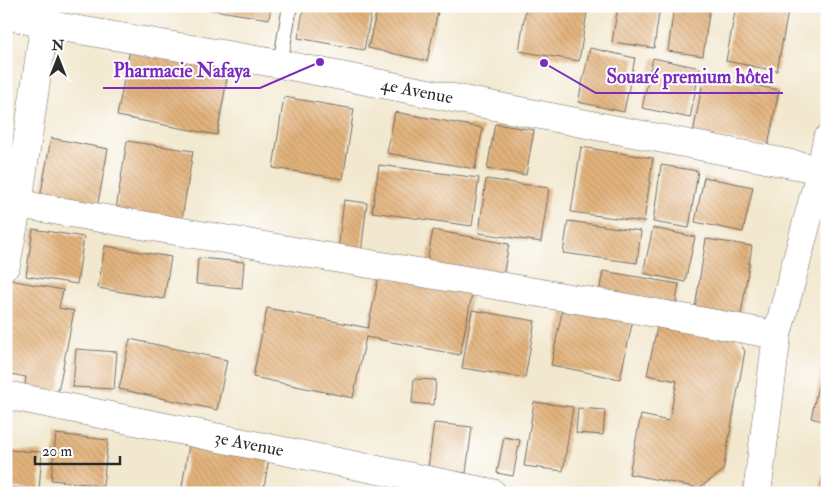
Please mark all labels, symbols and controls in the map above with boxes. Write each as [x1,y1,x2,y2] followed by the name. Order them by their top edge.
[32,32,82,82] north arrow
[51,37,65,54] text: N
[103,54,260,88] callout: Pharmacie Nafaya
[113,59,252,84] text: Pharmacie Nafaya
[596,59,783,93] callout: Souaré premium hôtel
[606,65,774,90] text: Souaré premium hôtel
[379,73,456,109] street label: 4e Avenue
[212,426,286,462] street label: 3e Avenue
[35,434,120,466] scale bar
[42,442,72,461] text: 20 m

